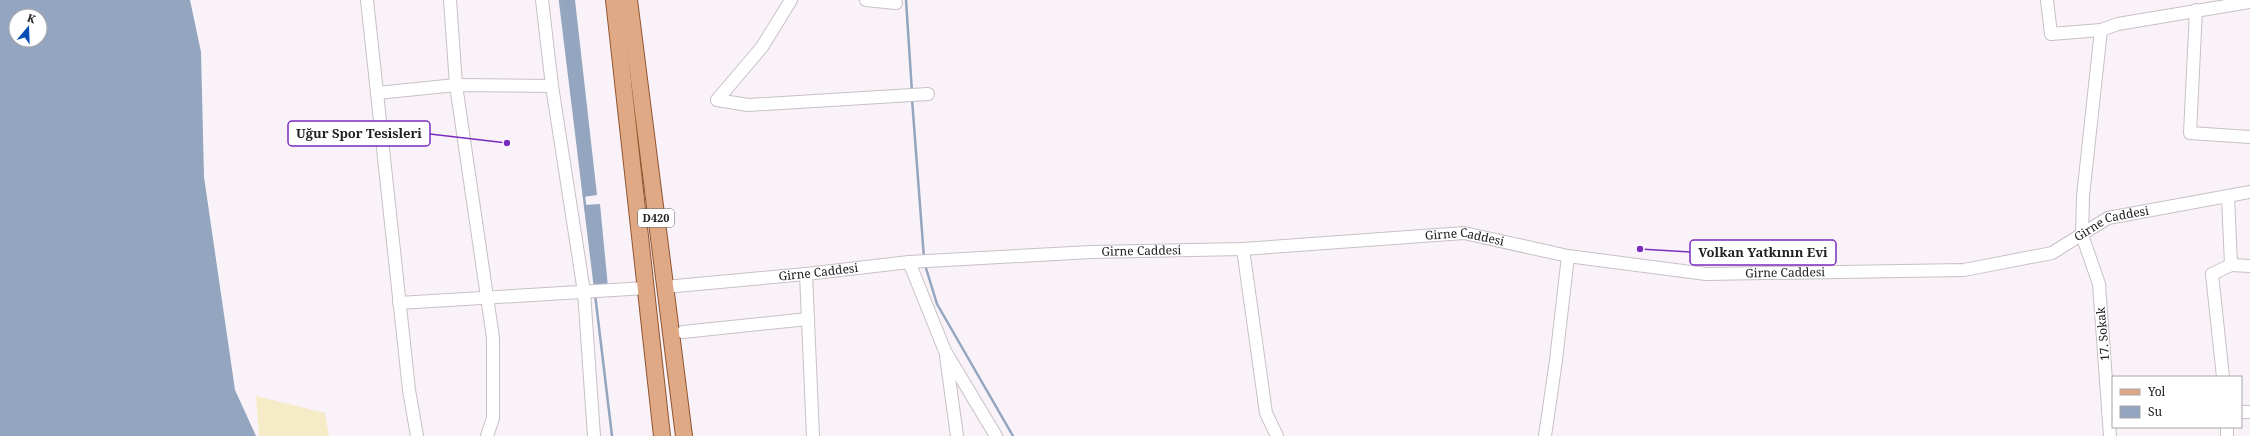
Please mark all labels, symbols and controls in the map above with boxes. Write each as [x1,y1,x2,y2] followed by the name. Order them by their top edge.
[8,8,48,48] north arrow
[25,10,39,27] text: K
[288,121,430,146] callout: Uğur Spor Tesisleri
[296,124,422,142] text: Uğur Spor Tesisleri
[2071,202,2150,245] street label: Girne Caddesi
[638,209,674,227] road number: D420
[1424,224,1506,250] street label: Girne Caddesi
[1690,240,1836,265] callout: Volkan Yatkının Evi
[1101,241,1182,260] street label: Girne Caddesi
[1698,243,1828,261] text: Volkan Yatkının Evi
[778,259,859,284] street label: Girne Caddesi
[1745,263,1825,281] street label: Girne Caddesi
[2092,306,2113,362] street label: 17. Sokak
[2112,376,2242,428] legend
[2147,383,2166,400] text: Yol
[2148,403,2163,420] text: Su

